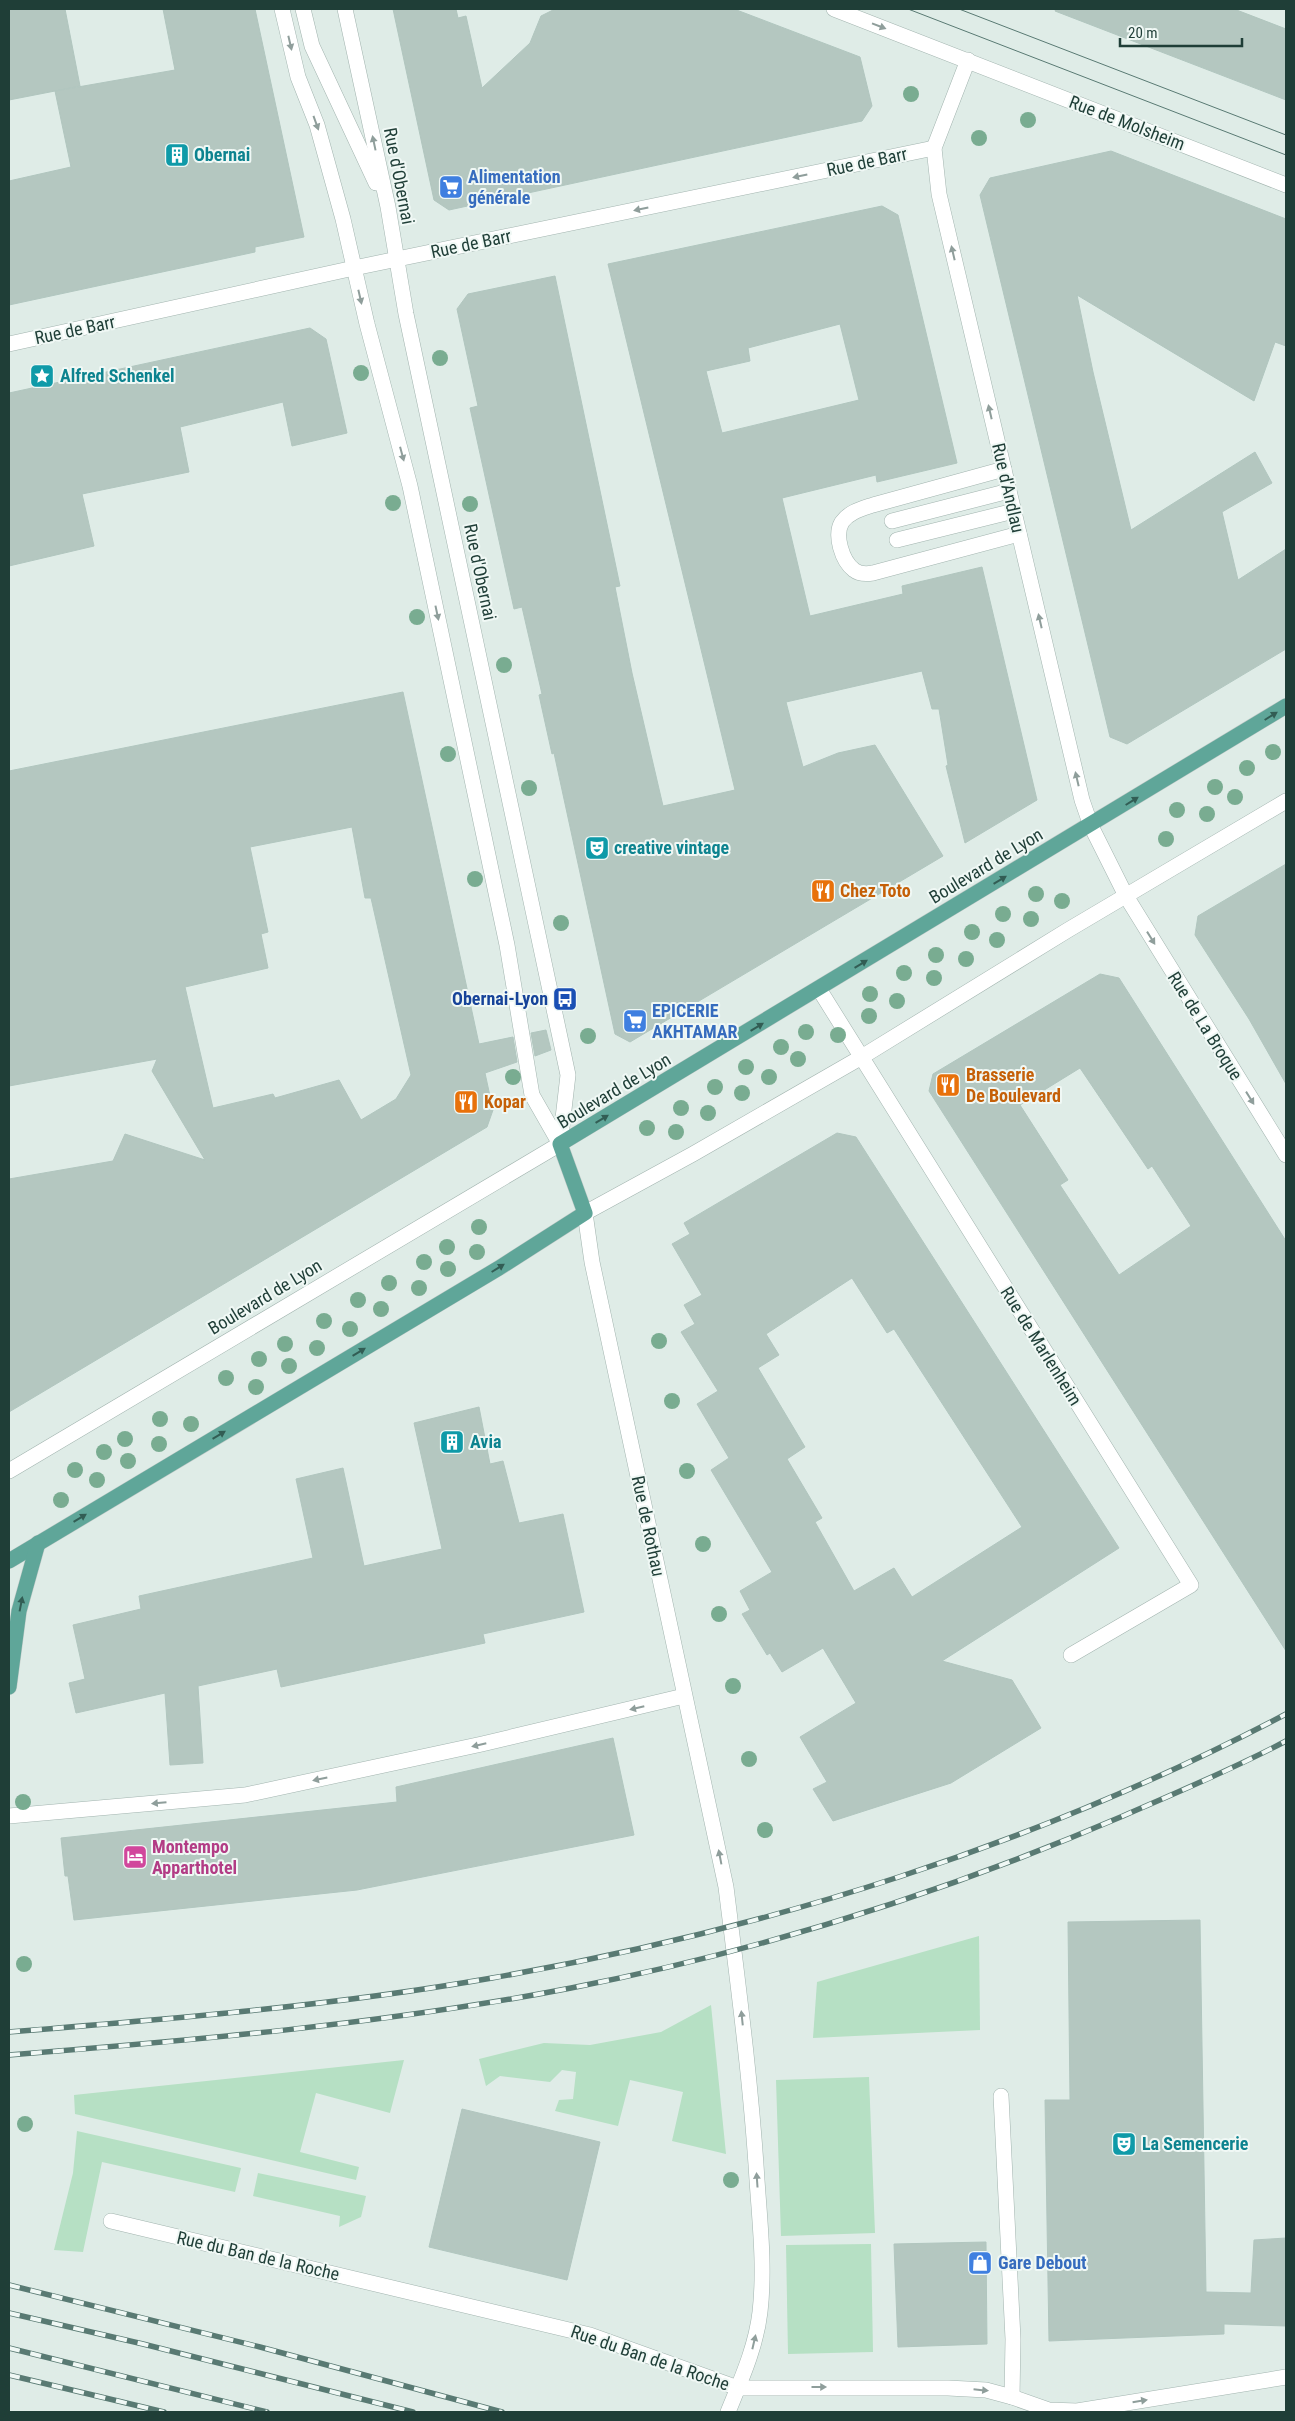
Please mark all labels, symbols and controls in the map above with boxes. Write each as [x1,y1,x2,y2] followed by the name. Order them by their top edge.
[1120,15,1242,47] scale bar
[872,23,887,30] one-way arrow
[1128,24,1158,42] text: 20 m
[286,35,294,51] one-way arrow
[1066,91,1188,154] street label: Rue de Molsheim
[312,115,320,130] one-way arrow
[380,126,419,226] street label: Rue d'Obernai
[370,135,378,150] one-way arrow
[164,142,190,168] building icon: Obernai
[825,143,910,180] street label: Rue de Barr
[194,144,250,165] place label: Obernai
[468,166,561,208] place label: Alimentation générale
[793,172,808,180] one-way arrow
[438,174,464,200] supermarket icon: Alimentation générale
[633,205,649,213] one-way arrow
[429,225,514,262] street label: Rue de Barr
[949,246,957,261] one-way arrow
[357,289,365,305] one-way arrow
[33,311,118,348] street label: Rue de Barr
[29,363,55,389] place icon: Alfred Schenkel
[60,365,175,386] place label: Alfred Schenkel
[986,404,994,419] one-way arrow
[988,441,1029,535] street label: Rue d'Andlau
[398,447,406,462] one-way arrow
[460,522,501,622] street label: Rue d'Obernai
[433,605,441,620] one-way arrow
[1036,613,1044,629] one-way arrow
[1264,711,1277,720] one-way arrow
[1073,772,1081,787] one-way arrow
[1126,796,1139,805] one-way arrow
[925,823,1046,908] street label: Boulevard de Lyon
[584,835,610,861] theatre icon: creative vintage
[614,837,729,858] place label: creative vintage
[993,876,1006,885] one-way arrow
[810,878,836,904] restaurant icon: Chez Toto
[840,880,911,901] place label: Chez Toto
[1146,932,1155,945] one-way arrow
[854,959,867,969] one-way arrow
[1164,968,1247,1084] street label: Rue de La Broque
[552,986,578,1012] bus stop icon: Obernai-Lyon
[452,988,548,1009] place label: Obernai-Lyon
[652,1000,738,1042] place label: EPICERIE AKHTAMAR
[622,1008,648,1034] supermarket icon: EPICERIE AKHTAMAR
[750,1022,763,1031] one-way arrow
[553,1048,674,1133] street label: Boulevard de Lyon
[966,1064,1061,1106] place label: Brasserie De Boulevard
[935,1072,961,1098] restaurant icon: Brasserie De Boulevard
[453,1089,479,1115] restaurant icon: Kopar
[484,1091,526,1112] place label: Kopar
[1246,1091,1255,1104] one-way arrow
[596,1115,609,1124] one-way arrow
[204,1254,325,1339] street label: Boulevard de Lyon
[492,1264,505,1273] one-way arrow
[996,1282,1086,1409] street label: Rue de Marlenheim
[352,1347,365,1356] one-way arrow
[439,1429,465,1455] building icon: Avia
[213,1430,226,1439] one-way arrow
[470,1431,501,1452] place label: Avia
[628,1474,669,1578] street label: Rue de Rothau
[73,1513,86,1522] one-way arrow
[17,1596,25,1611] one-way arrow
[629,1704,644,1712] one-way arrow
[471,1741,486,1749] one-way arrow
[312,1775,327,1783] one-way arrow
[151,1799,167,1807] one-way arrow
[152,1836,237,1878] place label: Montempo Apparthotel
[122,1844,148,1870] hotel icon: Montempo Apparthotel
[716,1849,724,1865] one-way arrow
[738,2010,746,2026] one-way arrow
[1111,2131,1137,2157] theatre icon: La Semencerie
[1142,2133,1249,2154] place label: La Semencerie
[752,2172,760,2188] one-way arrow
[175,2227,341,2284] street label: Rue du Ban de la Roche
[967,2250,993,2276] shop icon: Gare Debout
[998,2252,1087,2273] place label: Gare Debout
[568,2321,732,2395] street label: Rue du Ban de la Roche
[750,2333,758,2349] one-way arrow
[811,2383,827,2391] one-way arrow
[974,2386,990,2394] one-way arrow
[1132,2397,1148,2405] one-way arrow

